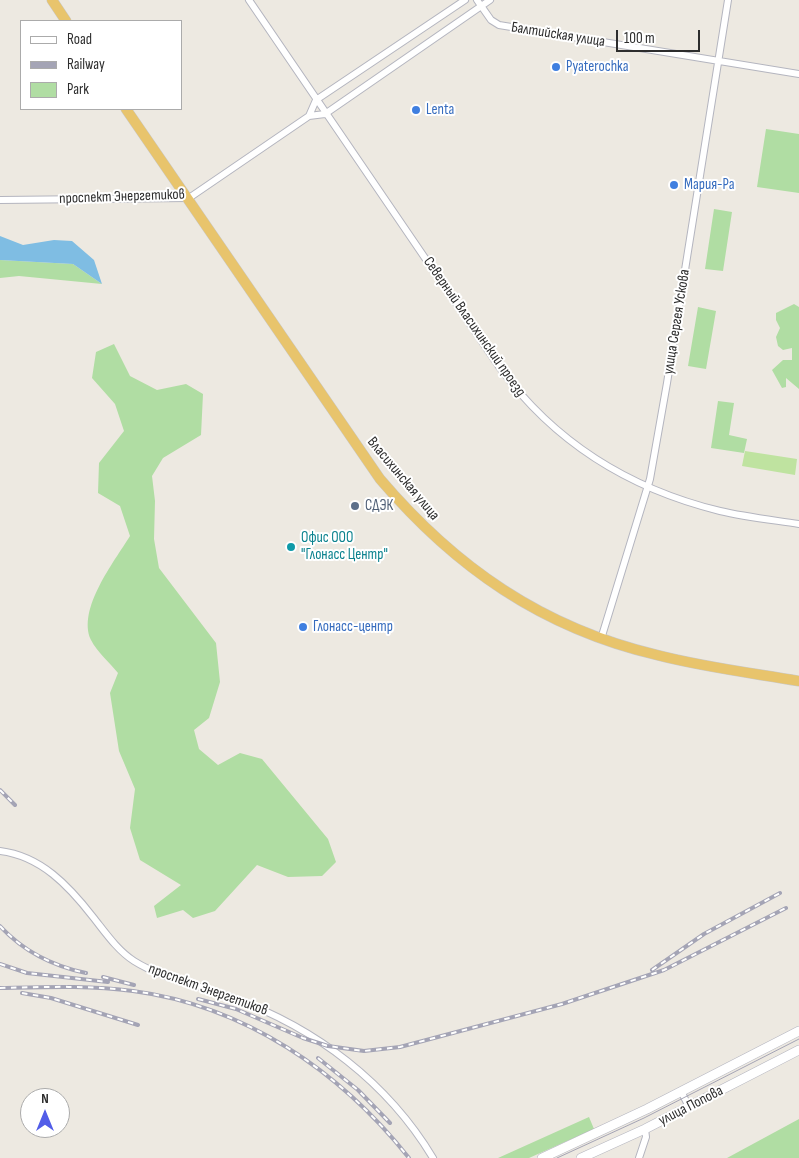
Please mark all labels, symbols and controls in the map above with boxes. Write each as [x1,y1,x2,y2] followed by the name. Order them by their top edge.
[510,19,606,51] street label: Балтийская улица
[20,20,182,110] legend
[619,20,703,52] scale bar
[624,29,655,48] text: 100 m
[67,30,92,49] text: Road
[67,55,105,74] text: Railway
[566,58,629,76] place label: Pyaterochka
[550,61,562,73] marker: Pyaterochka
[67,80,89,99] text: Park
[426,101,454,119] place label: Lenta
[410,104,422,116] marker: Lenta
[684,176,734,194] place label: Мария-Ра
[668,179,680,191] marker: Мария-Ра
[59,186,185,208] street label: проспект Энергетиков
[419,254,529,400] street label: Северный Власихинский проезд
[660,268,694,376] street label: улица Сергея Ускова
[363,434,443,524] street label: Власихинская улица
[365,497,393,515] place label: СДЭК
[349,500,361,512] marker: СДЭК
[301,529,388,564] place label: Офис ООО "Глонасс Центр"
[285,541,297,553] marker: Офис ООО "Глонасс Центр"
[313,618,393,636] place label: Глонасс-центр
[297,621,309,633] marker: Глонасс-центр
[146,960,270,1020] street label: проспект Энергетиков
[656,1082,726,1130] street label: улица Попова
[20,1088,70,1138] north arrow
[41,1090,49,1107] text: N

